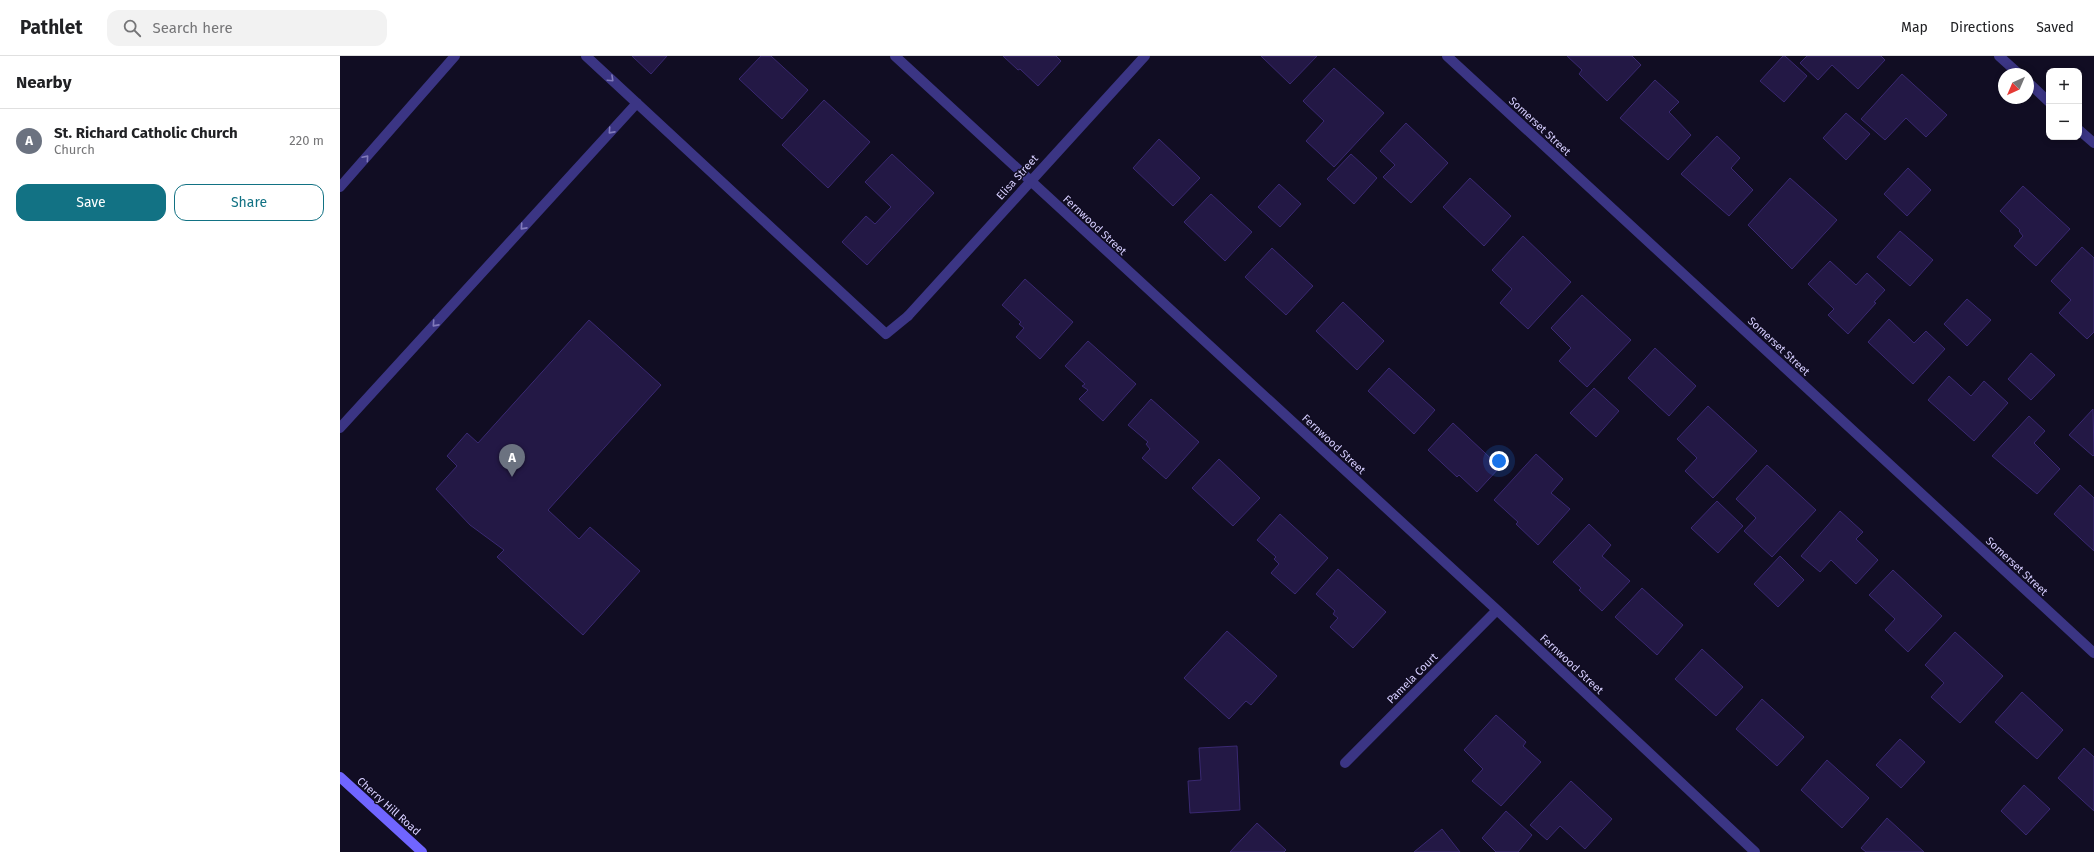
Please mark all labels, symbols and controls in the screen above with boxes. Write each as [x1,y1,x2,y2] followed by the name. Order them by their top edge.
[107,10,387,46] search box
[20,16,83,39] text: Pathlet
[121,17,143,39] icon: search
[153,19,233,37] text: Search here
[1901,19,1928,36] text: Map
[1950,19,2014,36] text: Directions
[2036,19,2074,36] text: Saved
[1998,68,2034,104] north arrow
[2046,68,2082,140] map controls
[2046,68,2082,104] button: +
[16,72,71,93] text: Nearby
[607,75,614,82] one-way arrow
[1506,94,1573,158] street label: Somerset Street
[2046,104,2082,140] button: −
[54,124,238,142] text: St. Richard Catholic Church
[608,127,615,134] one-way arrow
[25,133,33,148] text: A
[289,133,324,148] text: 220 m
[54,142,95,157] text: Church
[994,152,1041,202] street label: Elisa Street
[361,155,368,163] one-way arrow
[16,184,166,221] button: Save
[174,184,324,221] button: Share
[1060,193,1129,258] street label: Fernwood Street
[521,223,528,230] one-way arrow
[1745,314,1812,378] street label: Somerset Street
[433,319,440,326] one-way arrow
[1299,412,1368,477] street label: Fernwood Street
[499,444,525,477] pin: A
[1489,451,1509,471] your location
[1983,534,2050,598] street label: Somerset Street
[1537,632,1606,697] street label: Fernwood Street
[1384,650,1440,706] street label: Pamela Court
[354,775,423,838] street label: Cherry Hill Road

